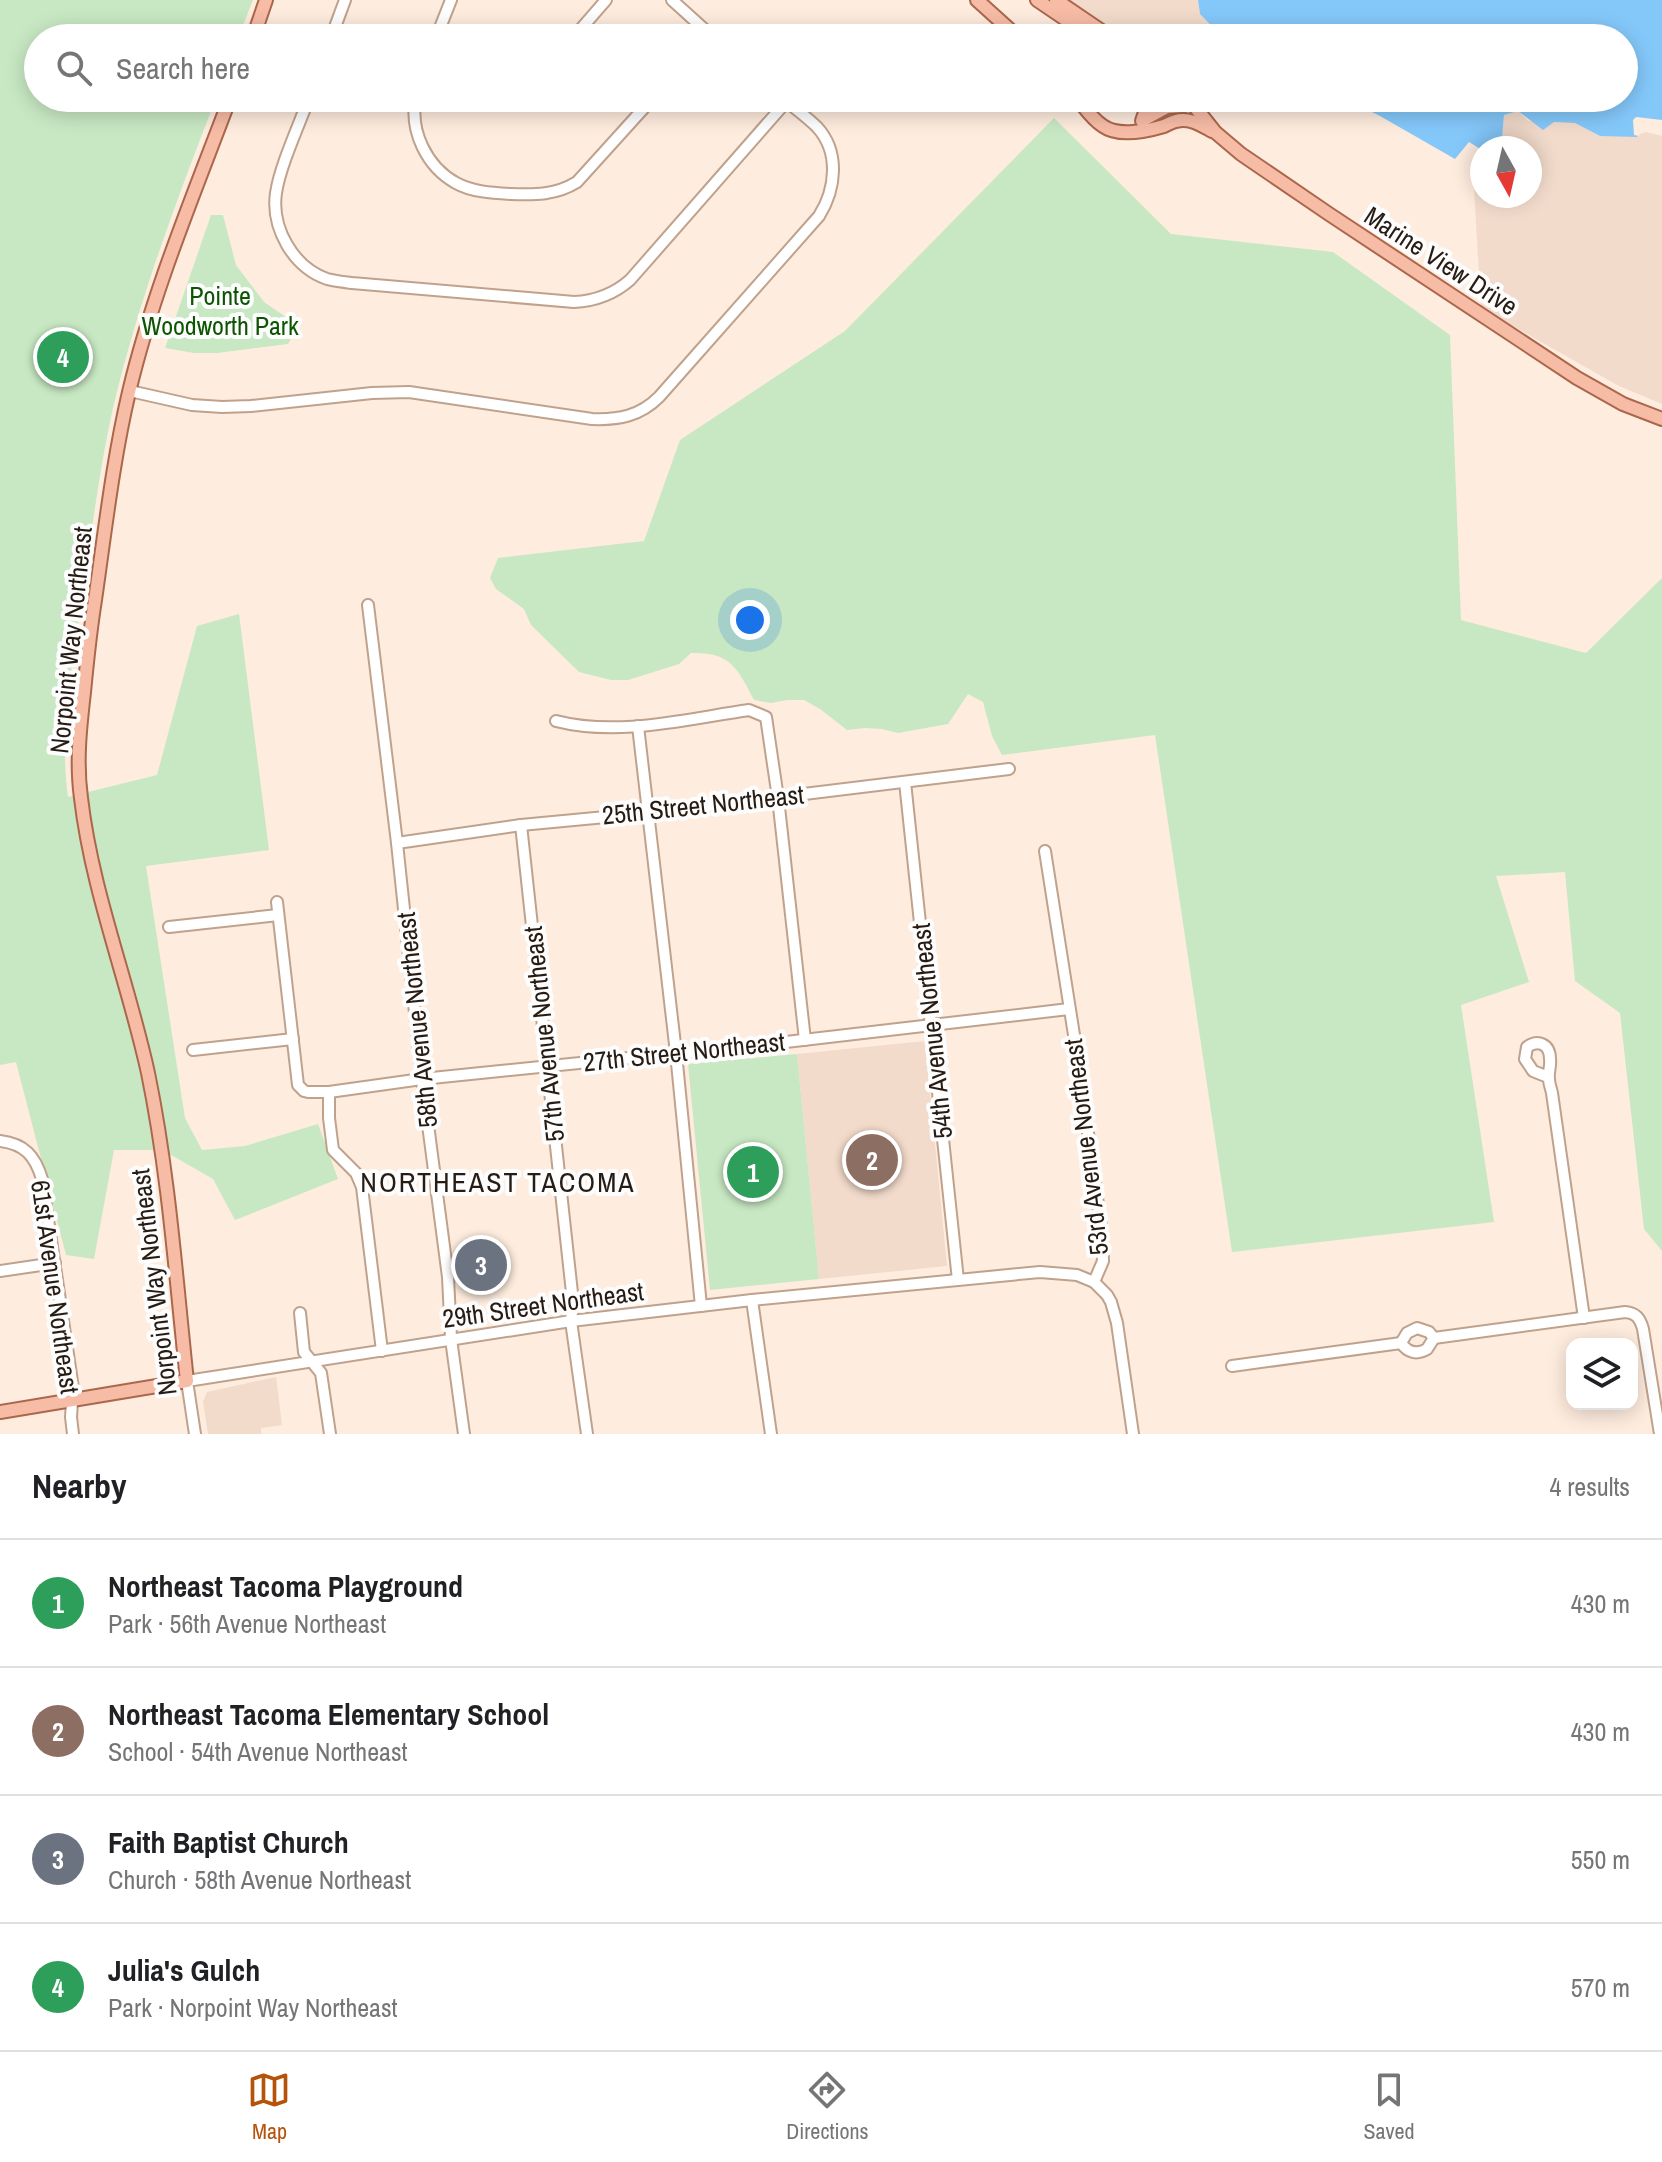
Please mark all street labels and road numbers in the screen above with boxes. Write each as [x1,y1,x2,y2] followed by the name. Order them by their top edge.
[1358,198,1525,323] street label: Marine View Drive
[41,525,100,755] street label: Norpoint Way Northeast
[600,776,806,832] street label: 25th Street Northeast
[388,910,445,1130] street label: 58th Avenue Northeast
[903,921,960,1141] street label: 54th Avenue Northeast
[515,924,572,1144] street label: 57th Avenue Northeast
[581,1023,787,1079] street label: 27th Street Northeast
[1055,1037,1116,1257] street label: 53rd Avenue Northeast
[122,1167,185,1397] street label: Norpoint Way Northeast
[23,1178,88,1396] street label: 61st Avenue Northeast
[440,1273,646,1336] street label: 29th Street Northeast

